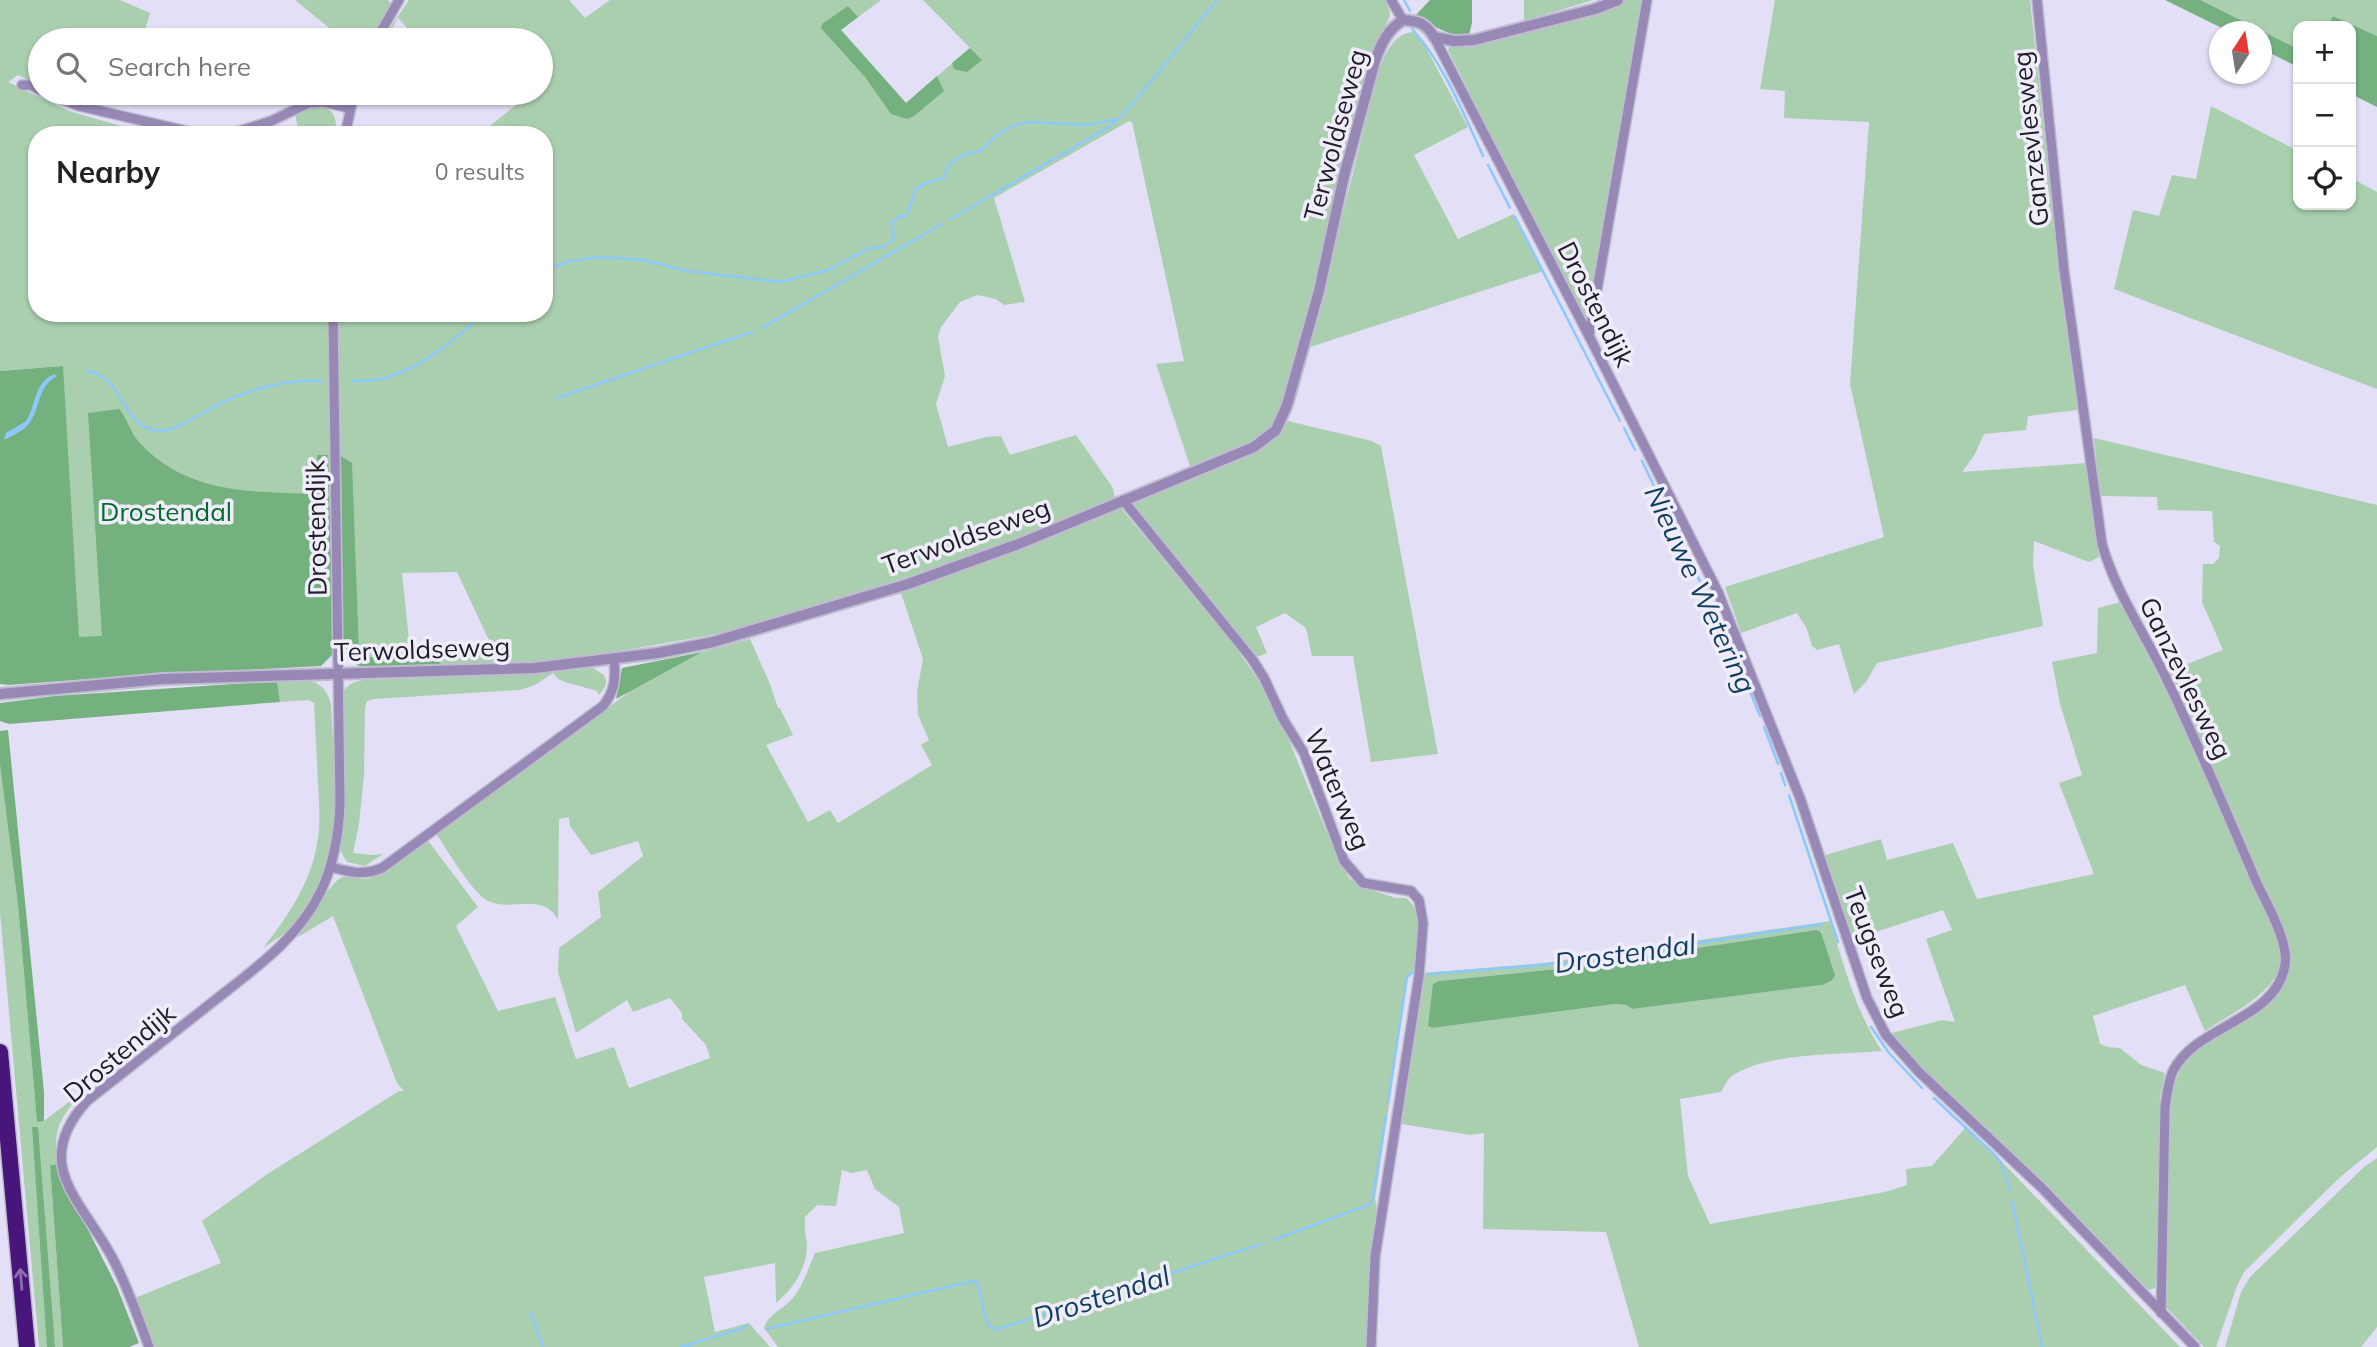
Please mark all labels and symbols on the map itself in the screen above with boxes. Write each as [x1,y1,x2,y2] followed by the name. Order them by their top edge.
[2209,21,2272,84] north arrow
[1296,46,1374,224] street label: Terwoldseweg
[2004,50,2056,228] street label: Ganzevlesweg
[1550,236,1642,373] street label: Drostendijk
[298,459,334,596] street label: Drostendijk
[1638,479,1765,699] water label: Nieuwe Wetering
[878,490,1054,582] street label: Terwoldseweg
[100,495,232,528] park label: Drostendal
[2133,592,2239,764] street label: Ganzevlesweg
[333,629,511,669] street label: Terwoldseweg
[1298,723,1378,855] street label: Waterweg
[1837,882,1917,1022] street label: Teugseweg
[1552,926,1698,980] water label: Drostendal
[56,996,182,1109] street label: Drostendijk
[1028,1257,1174,1335] water label: Drostendal
[14,1268,27,1291] one-way arrow

